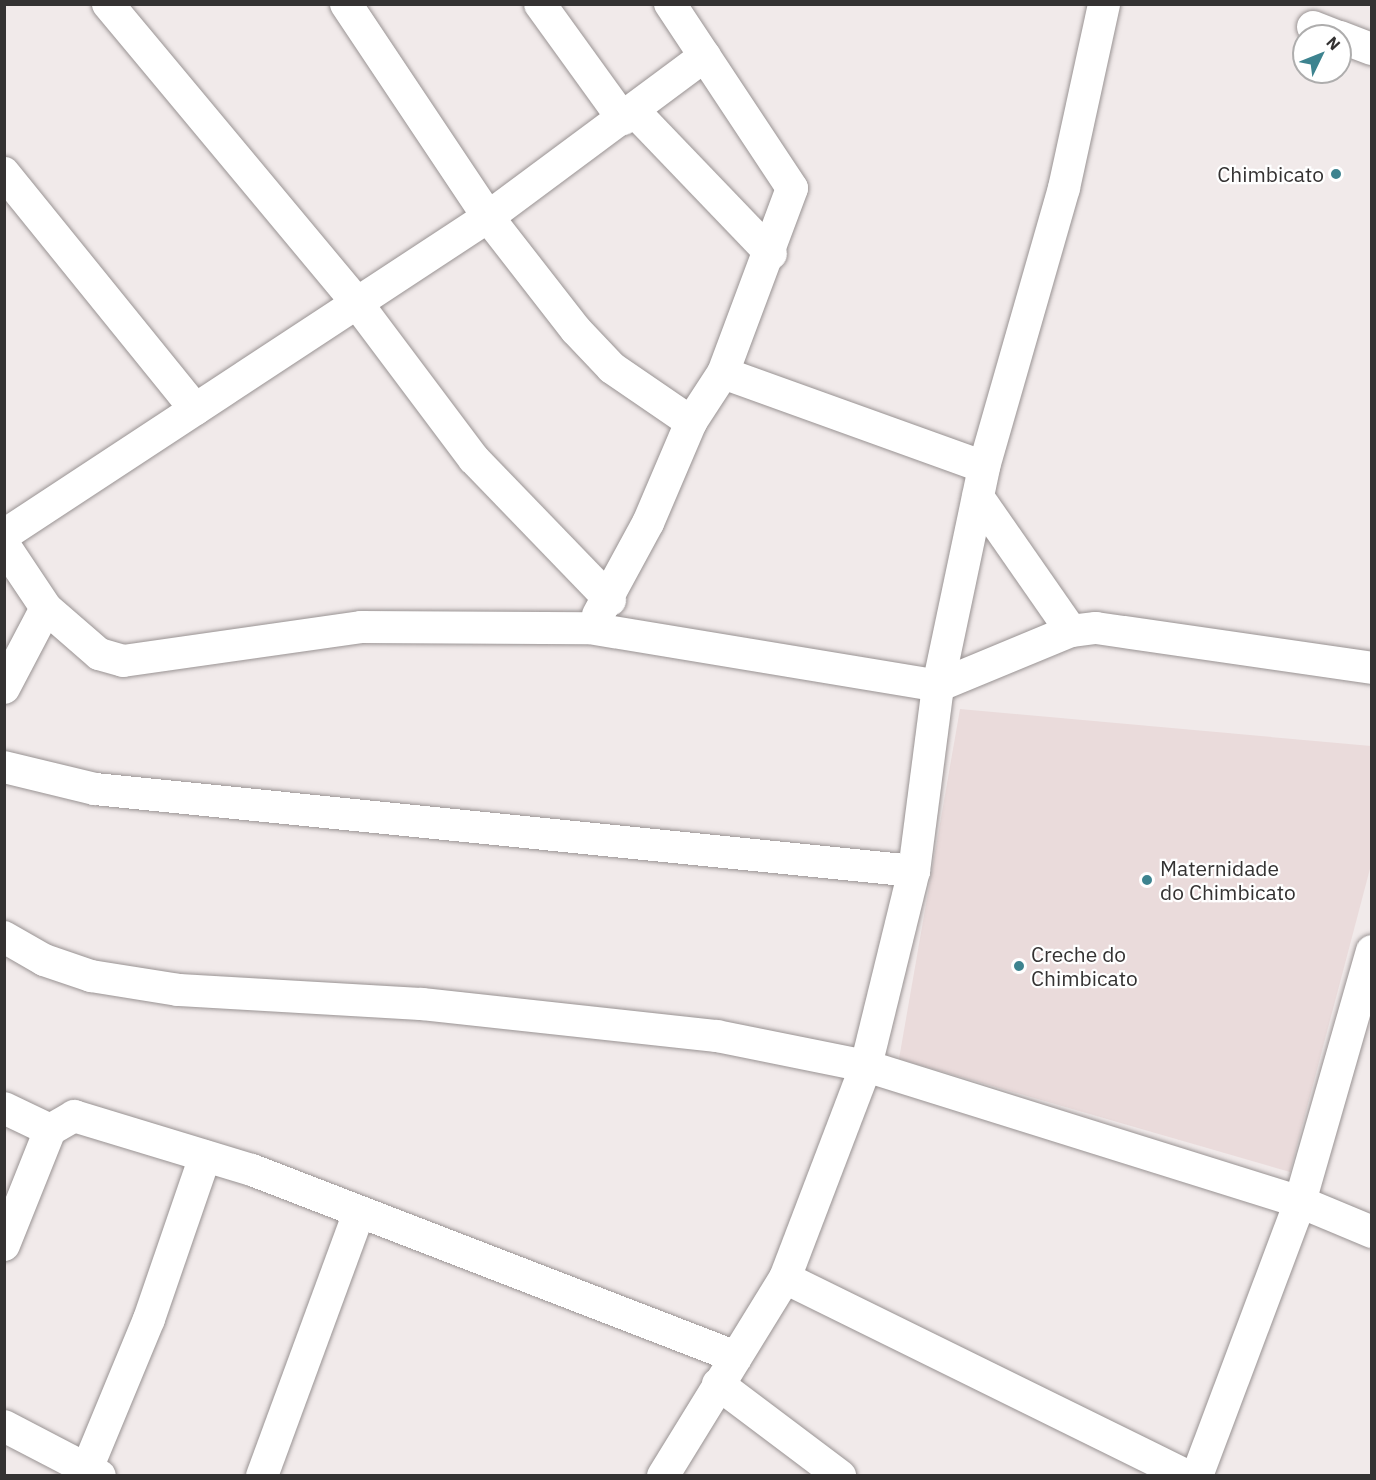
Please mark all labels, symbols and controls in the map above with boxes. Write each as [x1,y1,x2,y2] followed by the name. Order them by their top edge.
[1292,24,1352,84] north arrow
[1322,32,1345,54] text: N
[1217,161,1324,187] place label: Chimbicato
[1329,167,1343,181] marker: Chimbicato
[1160,855,1296,905] place label: Maternidade do Chimbicato
[1138,871,1156,889] marker: Maternidade do Chimbicato
[1031,941,1138,991] place label: Creche do Chimbicato
[1012,959,1026,973] marker: Creche do Chimbicato

